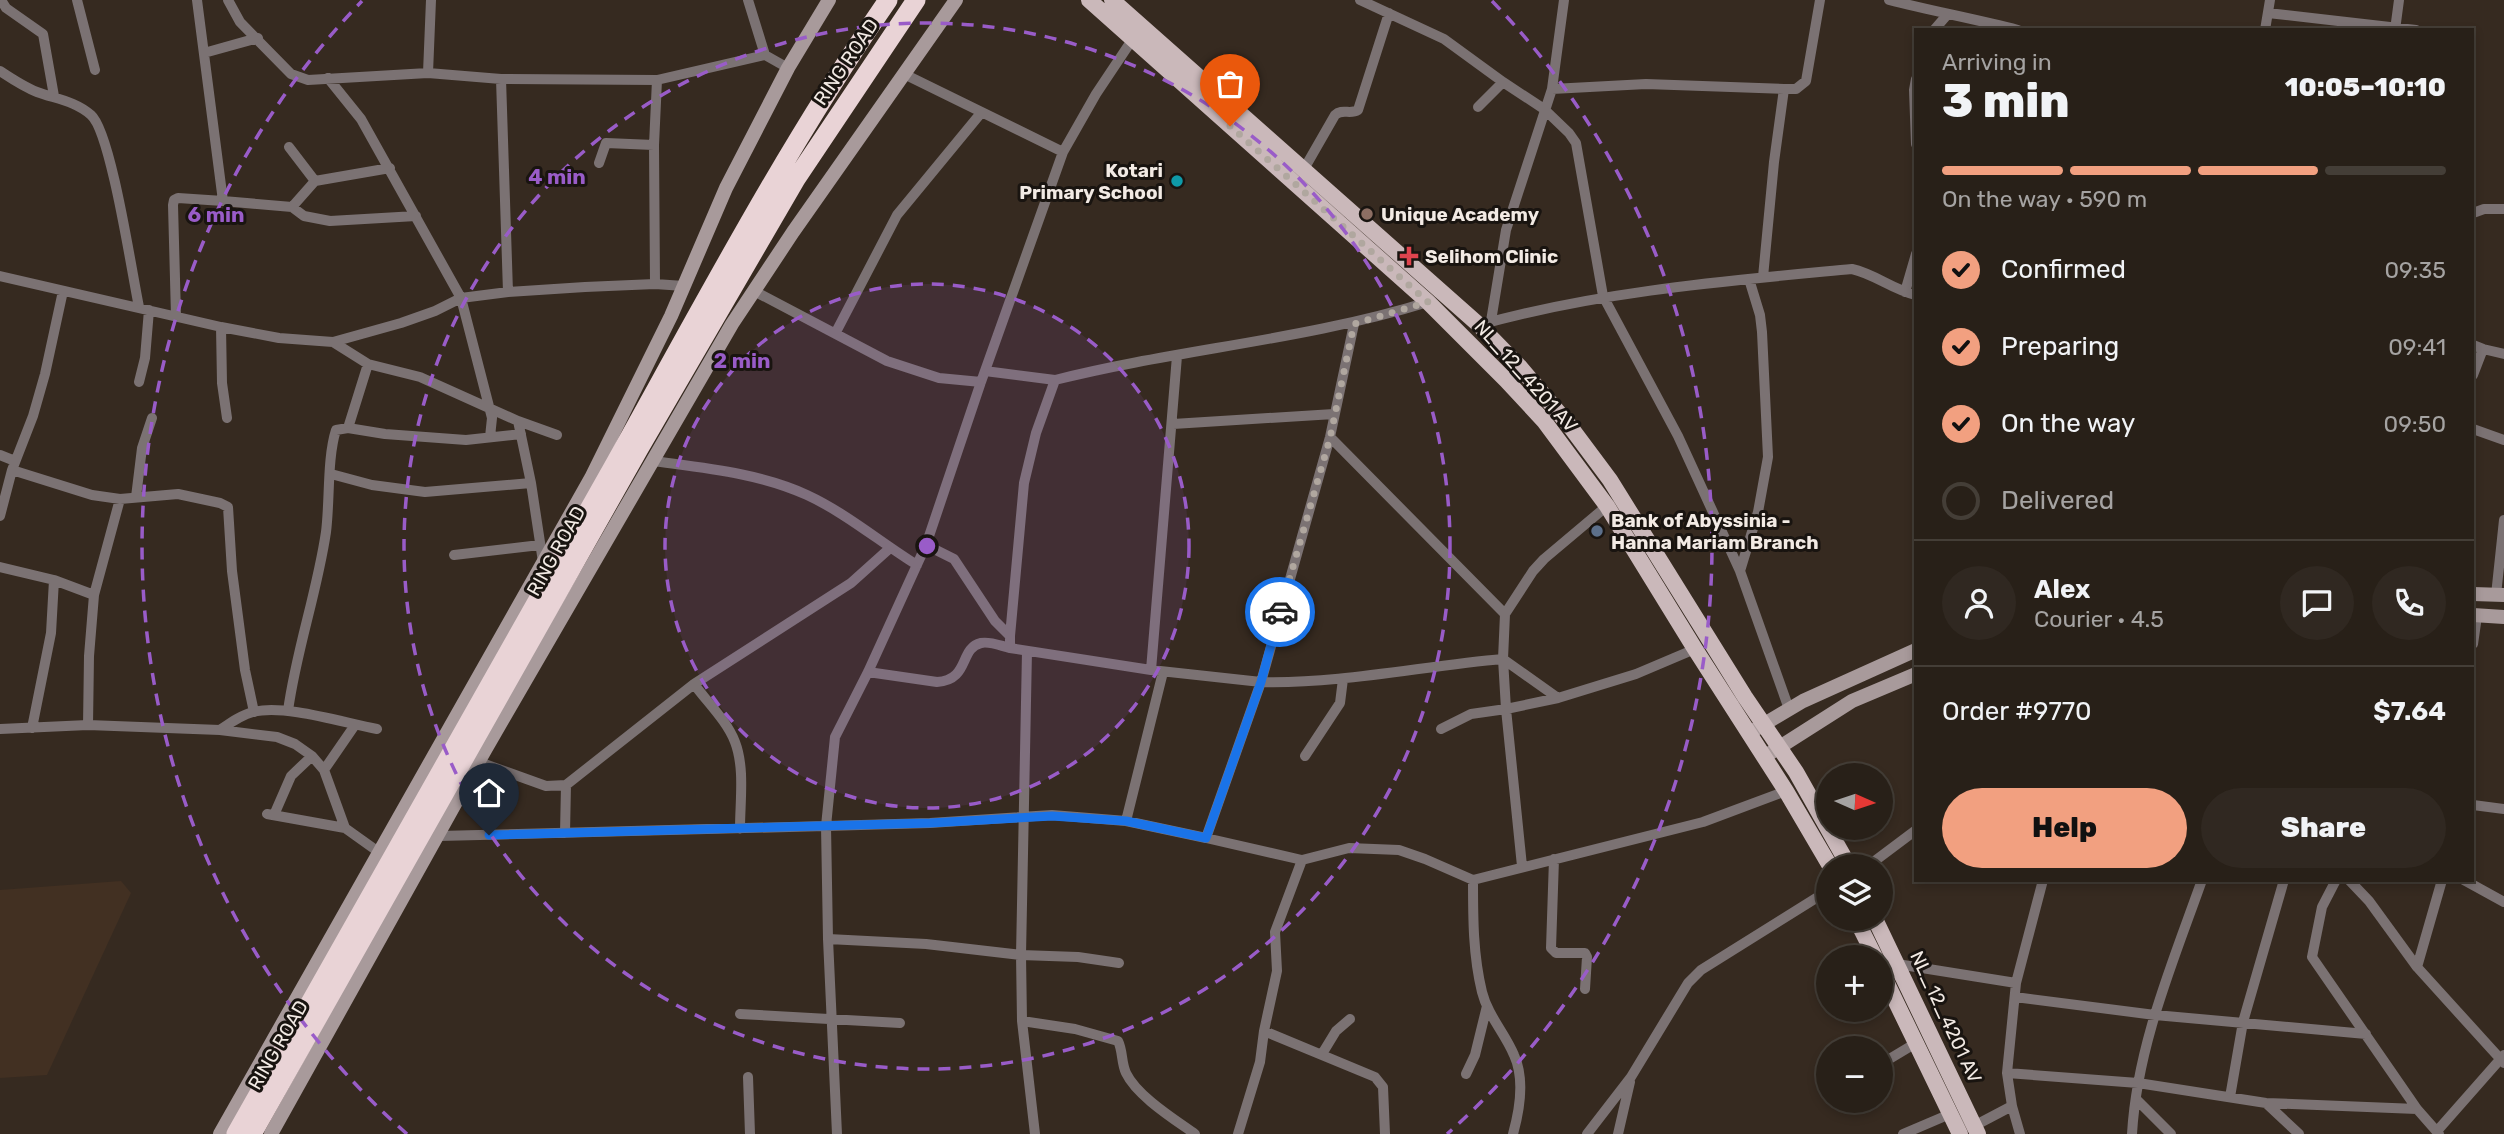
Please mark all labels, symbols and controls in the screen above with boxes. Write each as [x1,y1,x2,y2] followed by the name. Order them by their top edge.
[809,14,883,110] street label: RING ROAD
[1942,48,2052,76] text: Arriving in
[1200,54,1260,126] pin
[1211,65,1249,103] icon: bag
[2285,72,2446,103] text: 10:05–10:10
[1942,74,2070,129] text: 3 min
[1019,159,1163,204] place label: Kotari Primary School
[528,164,586,189] text: 4 min
[1169,173,1185,189] marker: Kotari Primary School
[1942,185,2147,213] text: On the way · 590 m
[188,202,244,227] text: 6 min
[1381,203,1540,226] place label: Unique Academy
[1359,206,1375,222] marker: Unique Academy
[1425,245,1558,268] place label: Selihom Clinic
[1399,246,1419,266] marker: Selihom Clinic
[1942,251,1980,289] icon: check
[2001,254,2126,285] text: Confirmed
[2384,256,2446,284] text: 09:35
[1470,315,1582,437] street label: NL_12_4201 AV
[1942,328,1980,366] icon: check
[2001,331,2119,362] text: Preparing
[2388,333,2446,361] text: 09:41
[714,348,770,373] text: 2 min
[1942,405,1980,443] icon: check
[2001,408,2135,439] text: On the way
[2384,410,2446,438] text: 09:50
[2001,485,2114,516] text: Delivered
[522,502,590,600] street label: RING ROAD
[1611,509,1819,554] place label: Bank of Abyssinia - Hanna Mariam Branch
[1589,523,1605,539] marker: Bank of Abyssinia - Hanna Mariam Branch
[915,534,939,558] centre of rings
[1942,566,2016,640] button: person
[2280,566,2354,640] button: chat
[2372,566,2446,640] button: phone
[2034,574,2090,605] text: Alex
[1245,577,1315,647] courier
[1261,593,1299,631] icon: car
[2034,605,2164,633] text: Courier · 4.5
[1942,696,2092,727] text: Order #9770
[2373,696,2446,727] text: $7.64
[459,763,519,835] pin
[1816,763,1894,840] north arrow
[1816,763,1893,1113] map controls
[470,774,508,812] icon: home
[1942,788,2187,868] button: Help
[2201,788,2446,868] button: Share
[1816,854,1893,931] button: layers
[1816,945,1893,1022] button: +
[1905,947,1987,1087] street label: NL_12_4201 AV
[243,996,313,1094] street label: RING ROAD
[1816,1036,1893,1113] button: −

